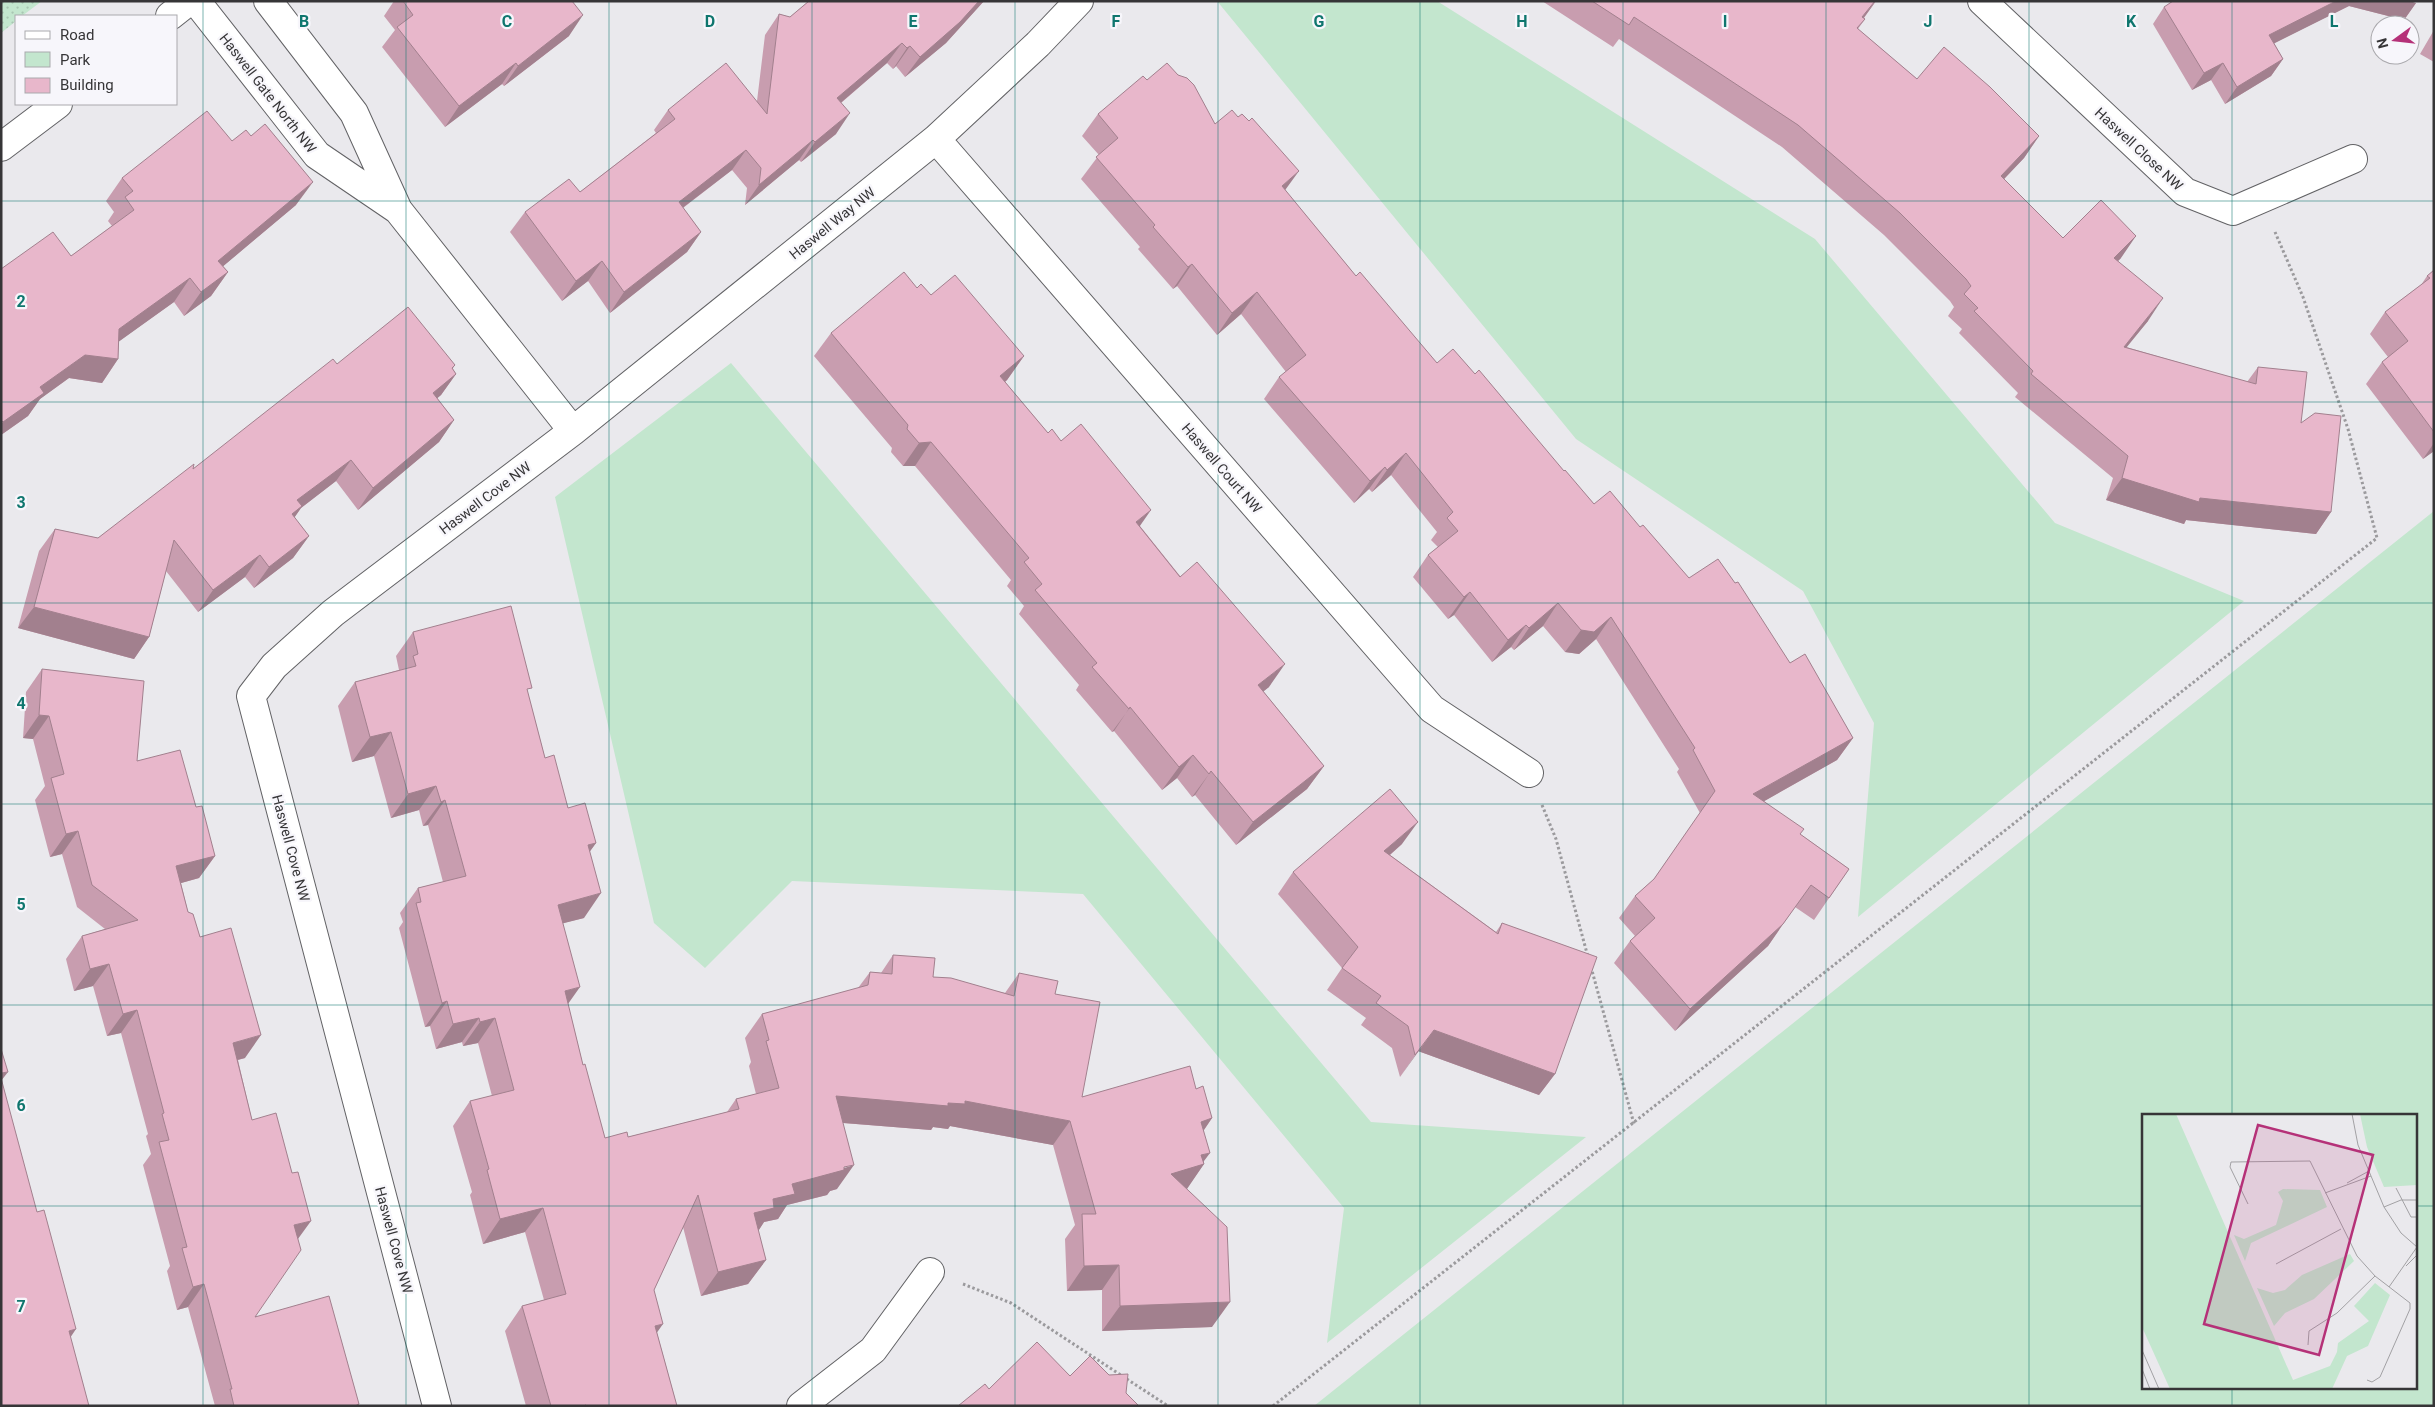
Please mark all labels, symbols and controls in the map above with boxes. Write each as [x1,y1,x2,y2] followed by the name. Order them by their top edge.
[299,12,309,31] text: B
[502,12,512,31] text: C
[705,12,715,31] text: D
[909,12,918,31] text: E
[1112,12,1121,31] text: F
[1314,12,1325,31] text: G
[1516,12,1528,31] text: H
[1723,12,1727,31] text: I
[1924,12,1932,31] text: J
[2126,12,2137,31] text: K
[2330,12,2339,31] text: L
[15,15,178,105] legend
[2370,15,2420,65] north arrow
[60,26,94,44] text: Road
[216,30,320,156] street label: Haswell Gate North NW
[2373,37,2391,50] text: N
[60,51,91,69] text: Park
[60,76,114,94] text: Building
[2092,104,2187,194] street label: Haswell Close NW
[786,183,878,262] street label: Haswell Way NW
[16,292,26,311] text: 2
[1179,420,1266,516] street label: Haswell Court NW
[436,458,534,538] street label: Haswell Cove NW
[16,493,26,512] text: 3
[16,694,26,713] text: 4
[269,793,313,904] street label: Haswell Cove NW
[16,895,26,914] text: 5
[16,1096,26,1115] text: 6
[2142,1114,2418,1390] inset map
[372,1185,416,1296] street label: Haswell Cove NW
[16,1297,26,1316] text: 7

